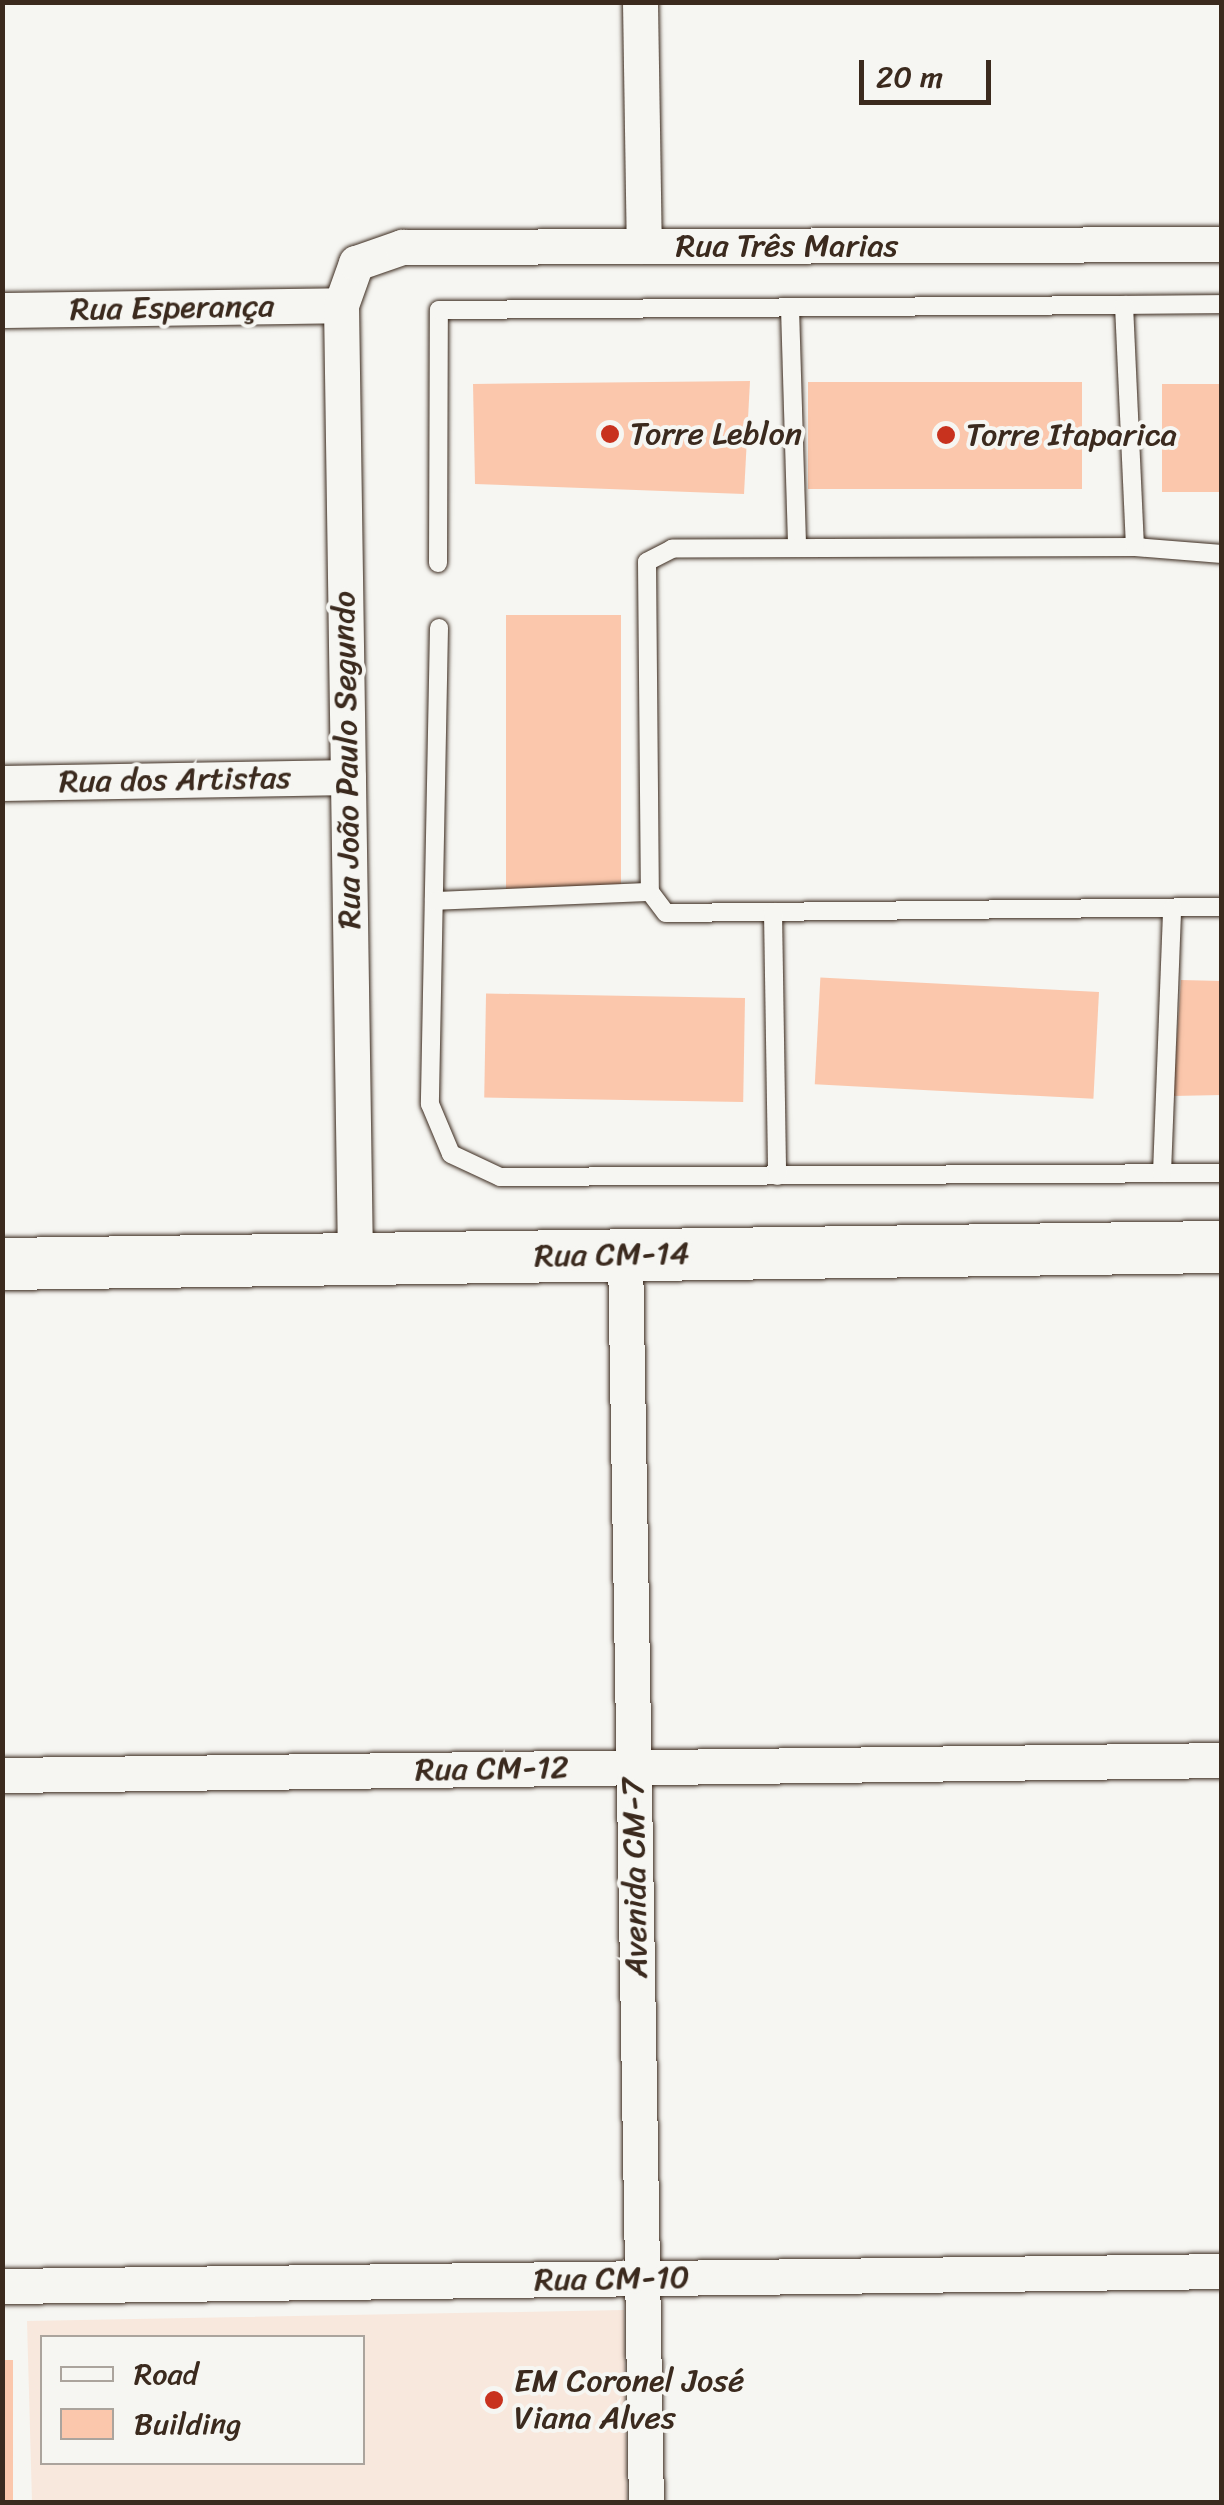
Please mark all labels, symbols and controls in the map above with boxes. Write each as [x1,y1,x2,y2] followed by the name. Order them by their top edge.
[864,40,996,102] scale bar
[876,50,943,104] text: 20 m
[675,227,899,265] street label: Rua Três Marias
[69,287,275,329] street label: Rua Esperança
[630,415,804,453] place label: Torre Leblon
[966,416,1178,454] place label: Torre Itaparica
[599,423,621,445] marker: Torre Leblon
[935,424,957,446] marker: Torre Itaparica
[325,590,369,930] street label: Rua João Paulo Segundo
[59,759,291,801] street label: Rua dos Artistas
[533,1234,691,1276] street label: Rua CM-14
[414,1748,570,1790] street label: Rua CM-12
[614,1778,656,1978] street label: Avenida CM-7
[533,2258,691,2300] street label: Rua CM-10
[40,2335,365,2465] legend
[134,2347,198,2401] text: Road
[514,2363,744,2438] place label: EM Coronel José Viana Alves
[483,2389,505,2411] marker: EM Coronel José Viana Alves
[134,2397,241,2451] text: Building

